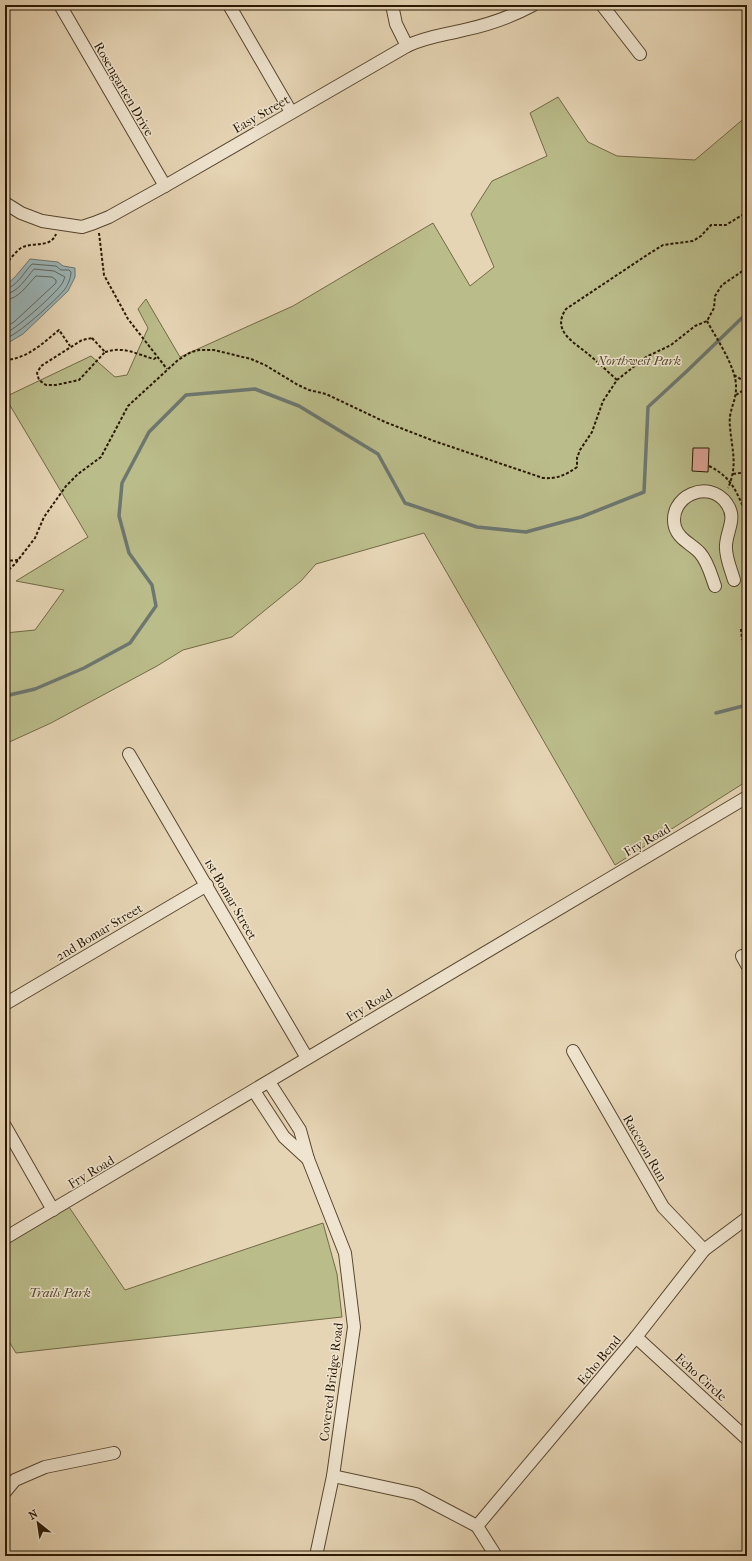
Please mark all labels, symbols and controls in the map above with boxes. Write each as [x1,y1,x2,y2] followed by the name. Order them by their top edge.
[91,39,157,139] street label: Rosengarten Drive
[230,92,292,136] street label: Easy Street
[596,353,681,368] park label: Northwest Park
[621,820,674,859] street label: Fry Road
[202,856,260,943] street label: 1st Bomar Street
[53,900,145,964] street label: 2nd Bomar Street
[343,985,396,1025] street label: Fry Road
[620,1112,670,1184] street label: Raccoon Run
[65,1152,118,1192] street label: Fry Road
[29,1285,91,1300] park label: Trails Park
[316,1321,346,1442] street label: Covered Bridge Road
[574,1332,625,1388] street label: Echo Bend
[672,1350,730,1404] street label: Echo Circle
[18,1503,58,1543] north arrow
[26,1507,41,1522] text: N

